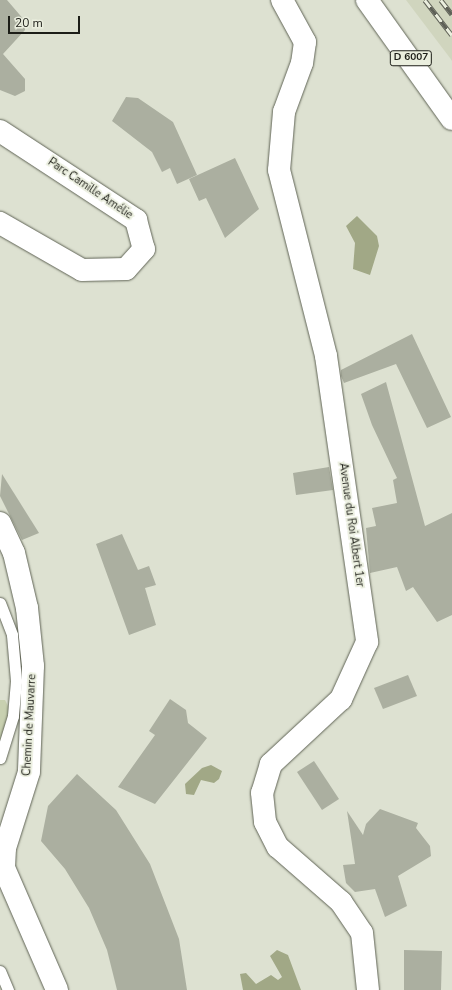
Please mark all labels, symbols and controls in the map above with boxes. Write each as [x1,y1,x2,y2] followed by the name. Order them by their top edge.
[10,8,82,34] scale bar
[15,15,43,31] text: 20 m
[389,50,433,66] road number: D 6007
[45,156,135,222] street label: Parc Camille Amélie
[336,462,366,588] street label: Avenue du Roi Albert 1er
[21,674,39,776] street label: Chemin de Mauvarre

